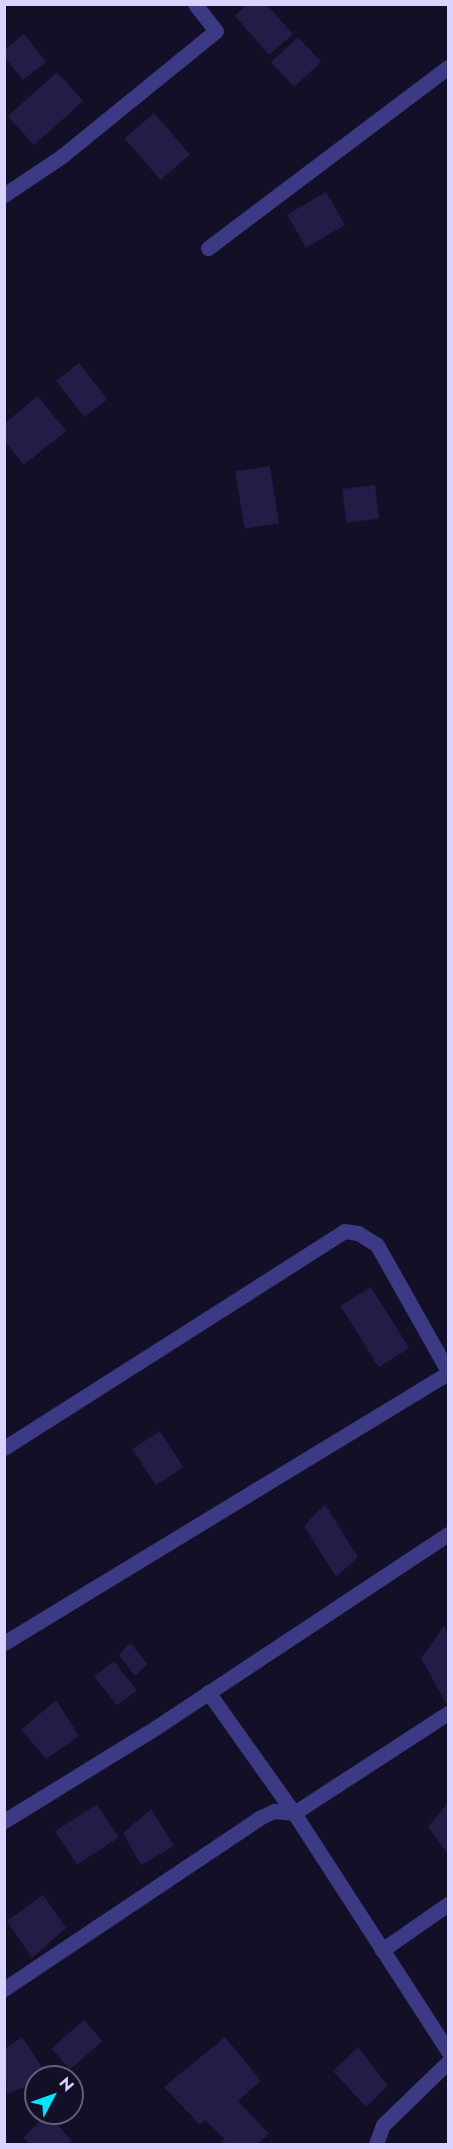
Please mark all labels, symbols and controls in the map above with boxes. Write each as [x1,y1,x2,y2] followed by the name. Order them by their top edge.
[24,2065,84,2125] north arrow
[54,2072,79,2097] text: N

